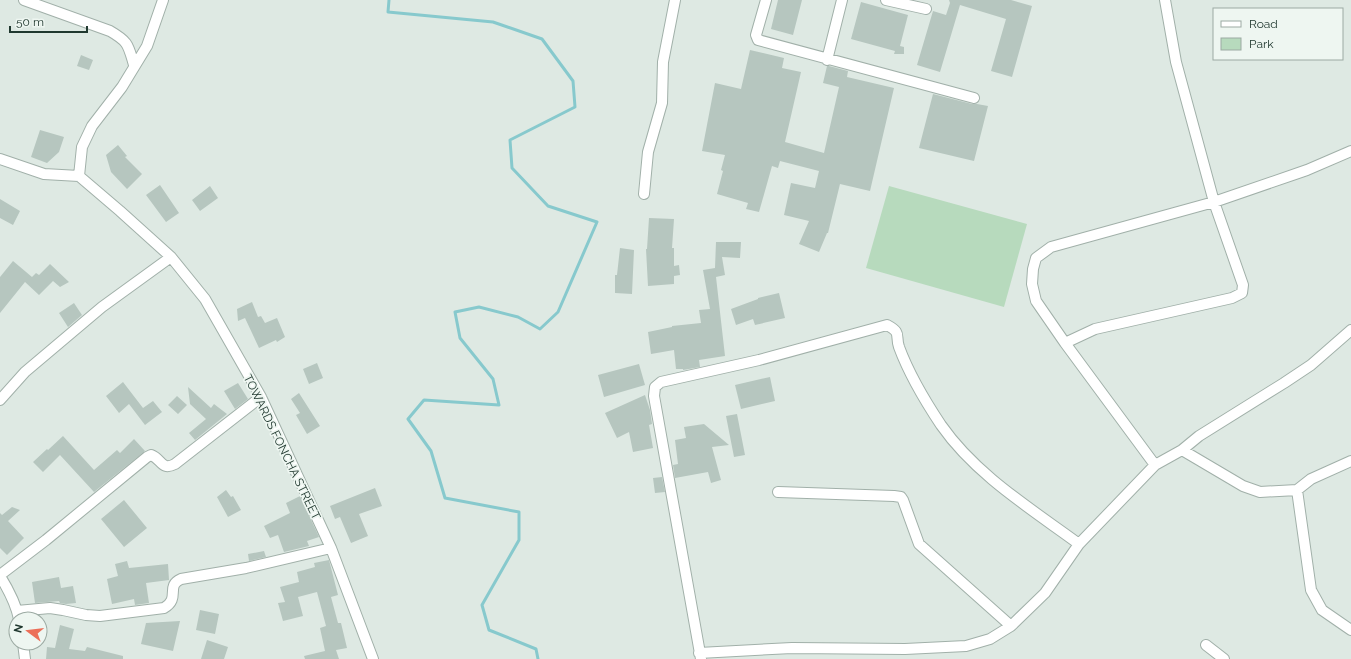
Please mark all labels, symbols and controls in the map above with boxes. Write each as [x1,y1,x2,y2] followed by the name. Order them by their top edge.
[10,8,87,34] scale bar
[1213,8,1343,60] legend
[16,15,44,29] text: 50 m
[1249,17,1278,31] text: Road
[1249,37,1274,51] text: Park
[241,372,324,523] street label: TOWARDS FONCHA STREET
[8,611,48,651] north arrow
[11,623,26,634] text: N

